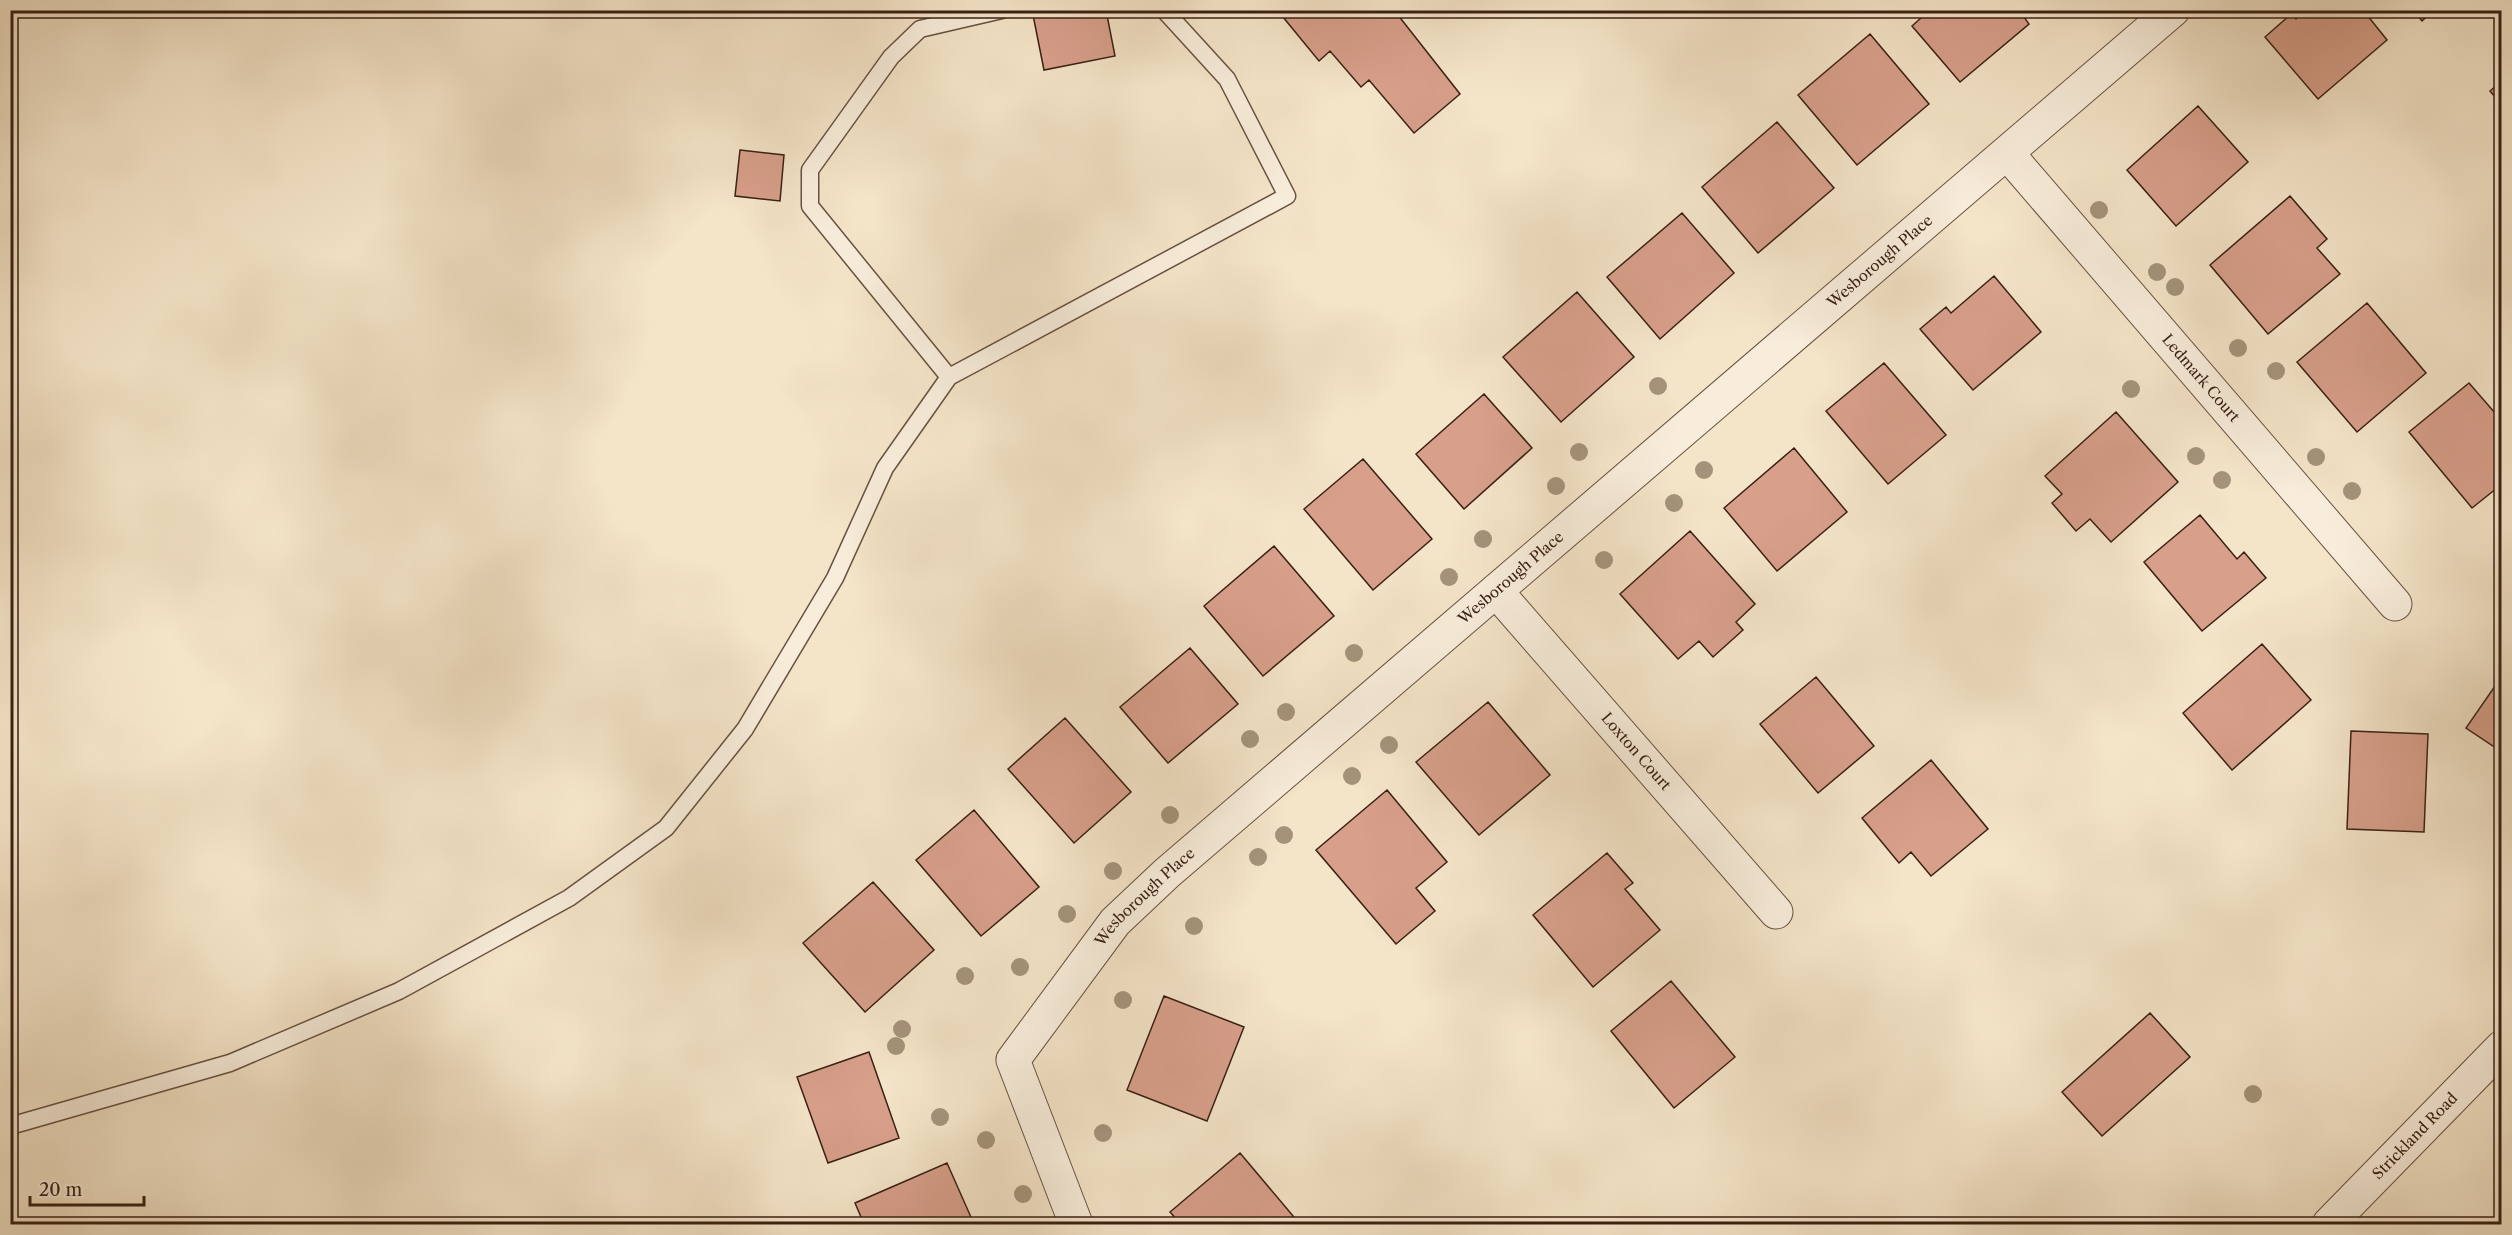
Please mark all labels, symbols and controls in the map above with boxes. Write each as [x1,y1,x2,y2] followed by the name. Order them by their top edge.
[1822,211,1936,312] street label: Wesborough Place
[2158,330,2244,426] street label: Ledmark Court
[1453,527,1567,629] street label: Wesborough Place
[1597,708,1676,794] street label: Loxton Court
[1090,843,1198,950] street label: Wesborough Place
[2368,1088,2461,1183] street label: Strickland Road
[30,1169,144,1207] scale bar
[39,1179,83,1201] text: 20 m

